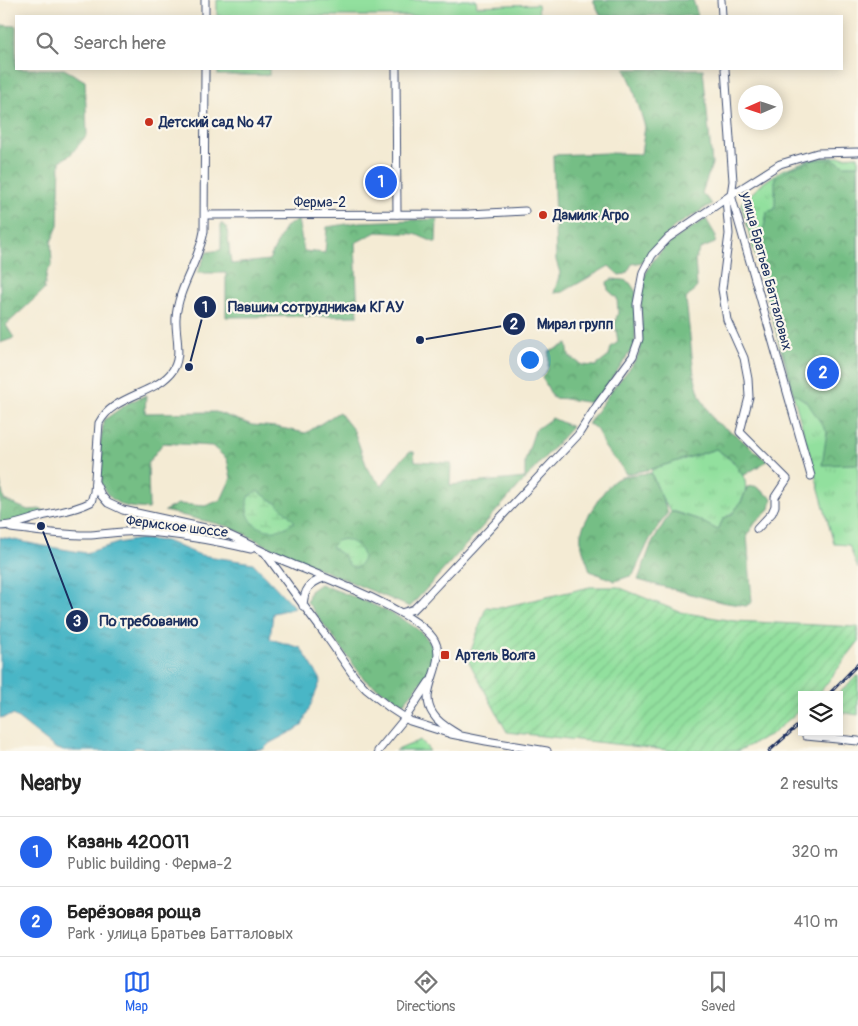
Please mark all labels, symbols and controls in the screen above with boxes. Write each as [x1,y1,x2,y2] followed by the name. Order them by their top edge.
[15,15,843,70] search box
[33,29,61,57] icon: search
[73,31,166,55] text: Search here
[738,85,783,130] north arrow
[158,114,273,131] place label: Детский сад № 47
[143,116,155,128] marker: Детский сад № 47
[365,163,397,201] pin: 1
[737,189,796,352] street label: улица Братьев Батталовых
[294,194,346,211] street label: Ферма-2
[552,207,629,224] place label: Дамилк Агро
[537,209,549,221] marker: Дамилк Агро
[193,292,414,322] callout: Павшим сотрудникам КГАУ
[202,298,208,317] text: 1
[228,298,404,317] text: Павшим сотрудникам КГАУ
[501,309,623,339] callout: Мирал групп
[510,315,518,334] text: 2
[537,315,614,334] text: Мирал групп
[517,347,543,373] your location
[807,354,839,392] pin: 2
[125,512,229,541] street label: Фермское шоссе
[65,606,209,636] callout: По требованию
[73,612,81,631] text: 3
[99,612,199,631] text: По требованию
[455,647,536,664] place label: Артель Волга
[439,649,451,661] marker: Артель Волга
[798,691,843,736] map controls
[798,691,843,736] button: layers
[20,770,81,797] text: Nearby
[780,774,838,794] text: 2 results
[67,830,190,854] text: Казань 420011
[33,842,39,862] text: 1
[792,842,838,862] text: 320 m
[67,854,232,874] text: Public building · Ферма-2
[67,900,201,924] text: Берёзовая роща
[32,912,40,932] text: 2
[794,912,838,932] text: 410 m
[67,924,293,944] text: Park · улица Братьев Батталовых
[123,968,151,1015] tab: Map
[396,968,455,1015] tab: Directions
[701,968,735,1015] tab: Saved

